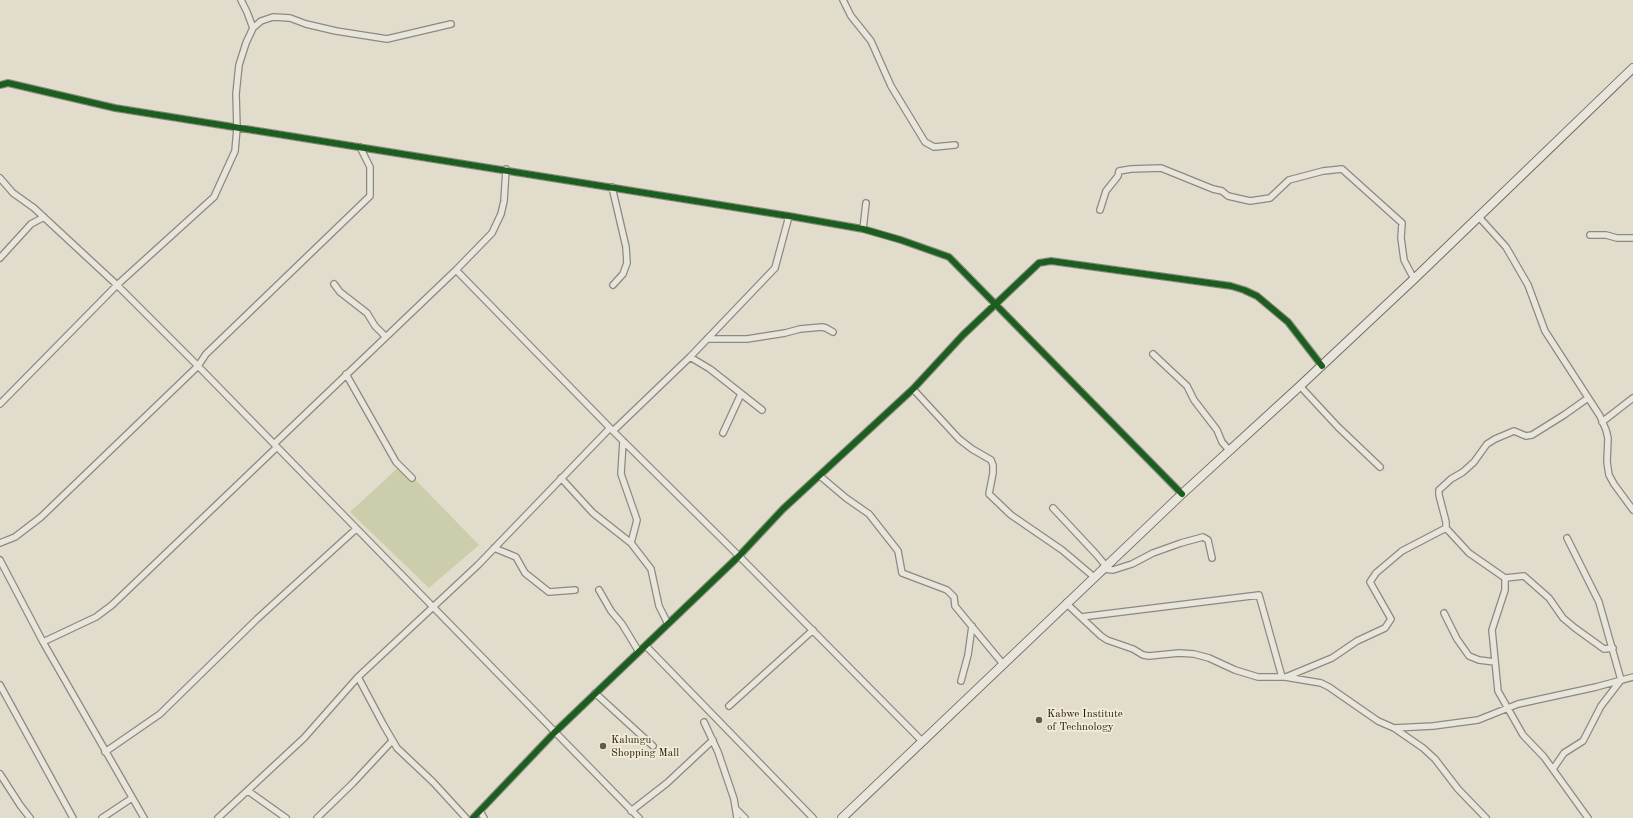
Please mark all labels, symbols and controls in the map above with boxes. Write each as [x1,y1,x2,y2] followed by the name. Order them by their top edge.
[1047,707,1123,733] place label: Kabwe Institute of Technology
[1034,715,1044,725] marker: Kabwe Institute of Technology
[611,733,679,759] place label: Kalungu Shopping Mall
[598,741,608,751] marker: Kalungu Shopping Mall

